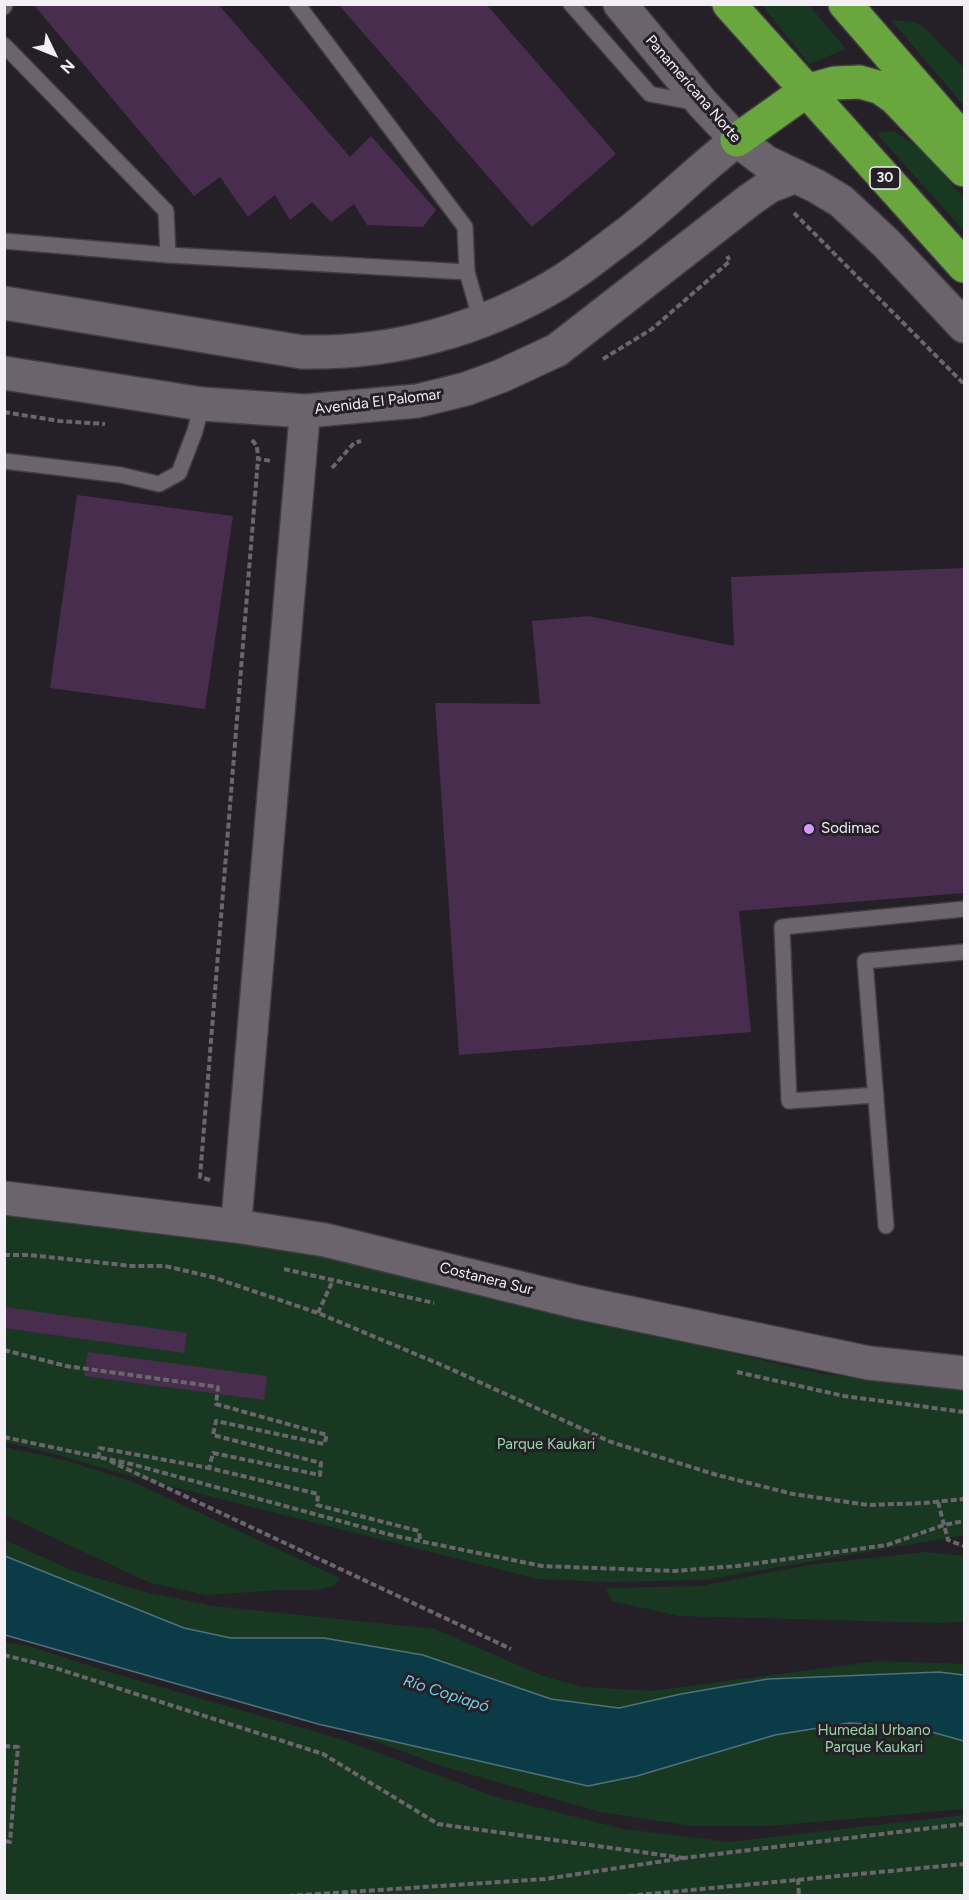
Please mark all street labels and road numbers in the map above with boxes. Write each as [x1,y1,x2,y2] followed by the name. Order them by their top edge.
[641,32,745,146] street label: Panamericana Norte
[870,167,900,189] road number: 30
[314,385,442,419] street label: Avenida El Palomar
[438,1259,534,1299] street label: Costanera Sur

